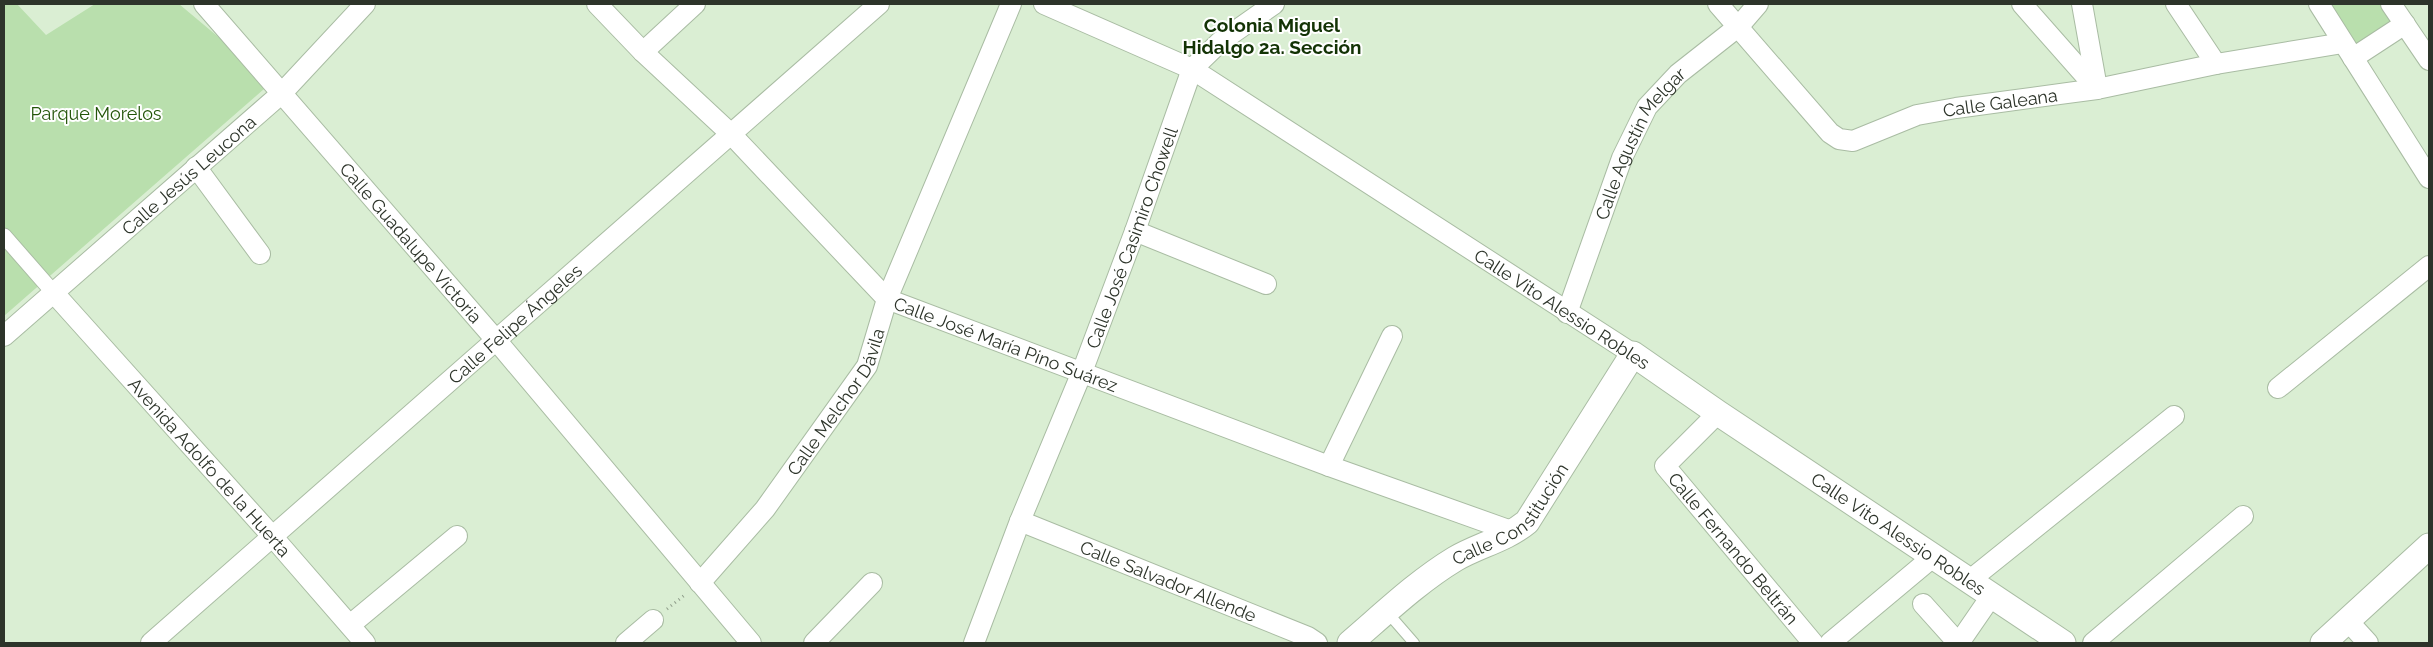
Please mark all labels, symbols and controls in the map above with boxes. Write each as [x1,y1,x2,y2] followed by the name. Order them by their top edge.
[1183,14,1361,58] district label: Colonia Miguel Hidalgo 2a. Sección
[1590,62,1690,223] street label: Calle Agustín Melgar
[1941,84,2059,121] street label: Calle Galeana
[30,103,162,124] park label: Parque Morelos
[117,111,260,239] street label: Calle Jesús Leucona
[1081,124,1181,351] street label: Calle José Casimiro Chowell
[336,158,487,327] street label: Calle Guadalupe Victoria
[1470,244,1654,374] street label: Calle Vito Alessio Robles
[444,259,586,388] street label: Calle Felipe Ángeles
[891,292,1121,396] street label: Calle José María Pino Suárez
[782,326,888,479] street label: Calle Melchor Dávila
[124,373,295,561] street label: Avenida Adolfo de la Huerta
[1448,459,1572,569] street label: Calle Constitución
[1664,468,1803,628] street label: Calle Fernando Beltrán
[1807,468,1990,599] street label: Calle Vito Alessio Robles
[1077,536,1260,626] street label: Calle Salvador Allende

